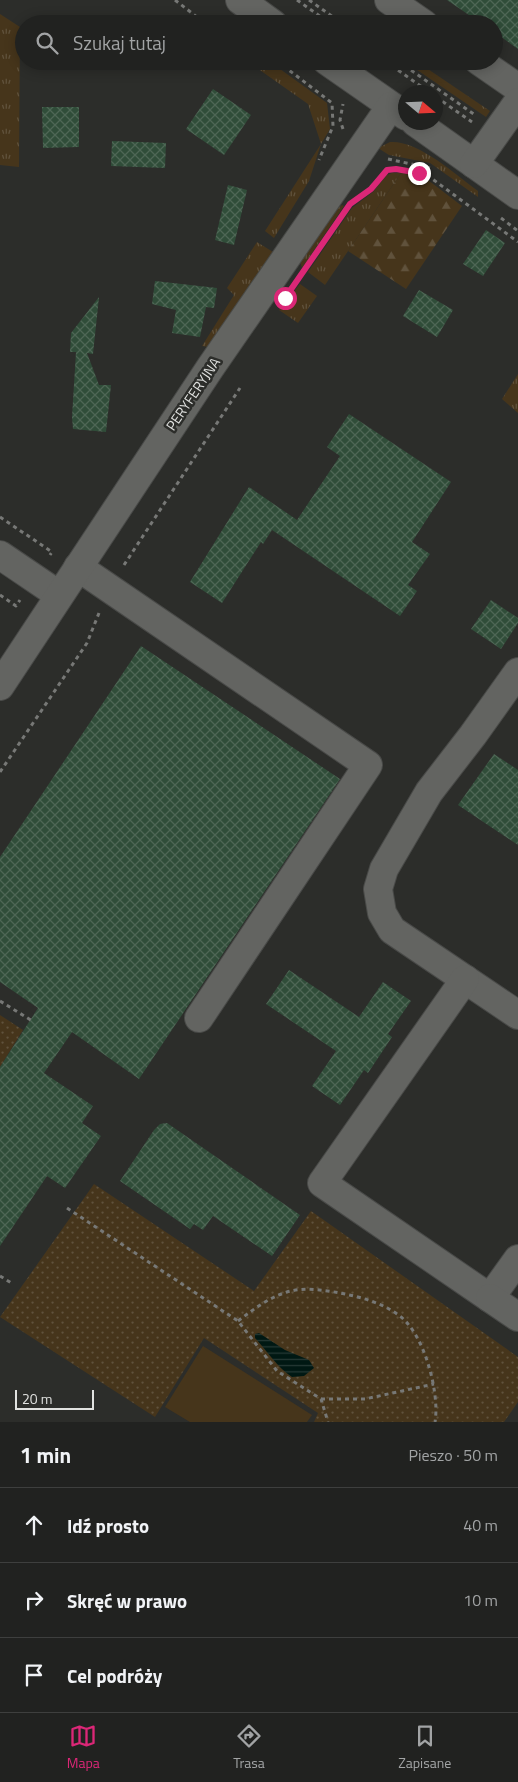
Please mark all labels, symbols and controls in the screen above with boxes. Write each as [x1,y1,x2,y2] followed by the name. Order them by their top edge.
[15,15,503,70] search box
[73,28,166,57] text: Szukaj tutaj
[33,29,61,57] icon: search
[398,85,443,130] north arrow
[408,162,431,185] route end
[274,287,297,310] route start
[160,352,225,434] street label: PERYFERYJNA
[15,1387,94,1410] scale bar
[22,1388,52,1409] text: 20 m
[20,1439,71,1471] text: 1 min
[408,1443,498,1467] text: Pieszo · 50 m
[20,1511,48,1539] icon: ahead
[67,1511,149,1540] text: Idź prosto
[463,1513,498,1537] text: 40 m
[20,1586,48,1614] icon: right
[67,1586,187,1615] text: Skręć w prawo
[463,1588,498,1612] text: 10 m
[20,1661,48,1689] icon: arrive
[67,1661,162,1690] text: Cel podróży
[67,1722,100,1773] tab: Mapa
[233,1722,265,1773] tab: Trasa
[398,1722,451,1773] tab: Zapisane

